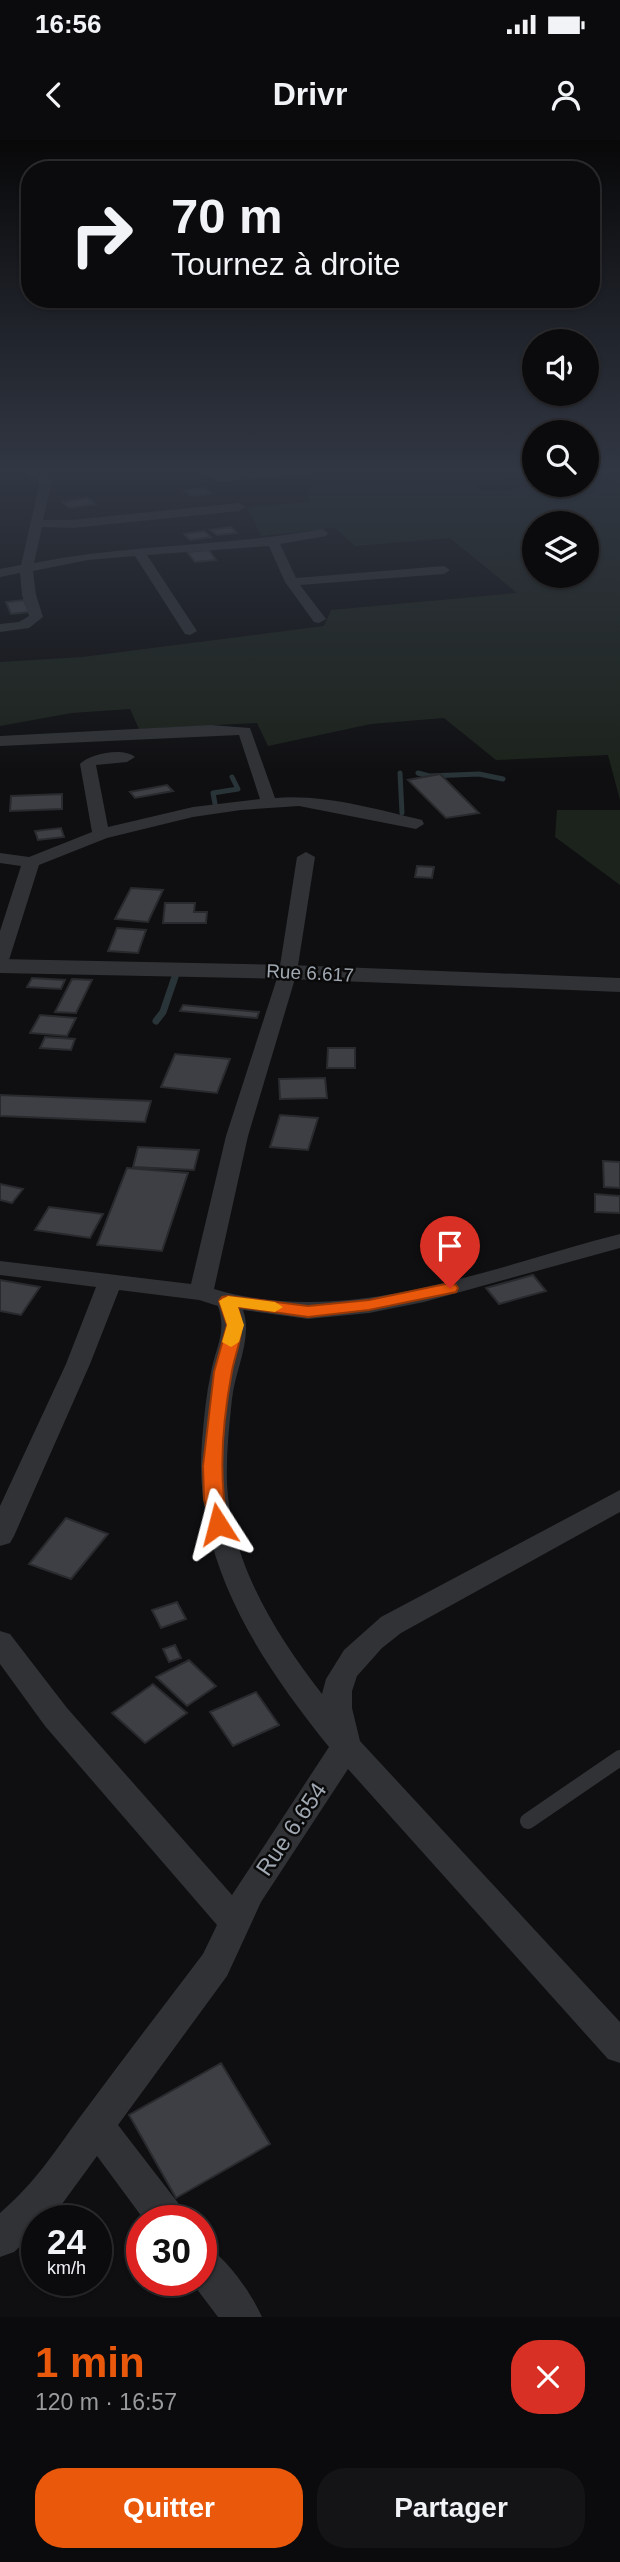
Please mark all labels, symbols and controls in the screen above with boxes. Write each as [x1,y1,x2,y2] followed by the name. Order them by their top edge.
[35,9,102,39] text: 16:56
[35,76,73,114] icon: back
[273,76,347,112] text: Drivr
[547,76,585,114] icon: person
[56,189,147,280] icon: right
[171,189,283,243] text: 70 m
[171,246,400,282] text: Tournez à droite
[522,329,599,588] map controls
[522,329,599,406] button: sound
[522,420,599,497] button: search
[522,511,599,588] button: layers
[266,960,354,986] street label: Rue 6.617
[420,1216,480,1288] pin
[431,1227,469,1265] icon: arrive
[181,1487,255,1561] position arrow
[251,1778,332,1880] street label: Rue 6.654
[126,2205,217,2296] speed limit sign: 30
[47,2222,86,2261] text: 24
[47,2258,86,2278] text: km/h
[35,2339,145,2386] text: 1 min
[511,2340,585,2414] button: close
[35,2389,177,2415] text: 120 m · 16:57
[35,2468,303,2548] button: Quitter
[317,2468,585,2548] button: Partager

